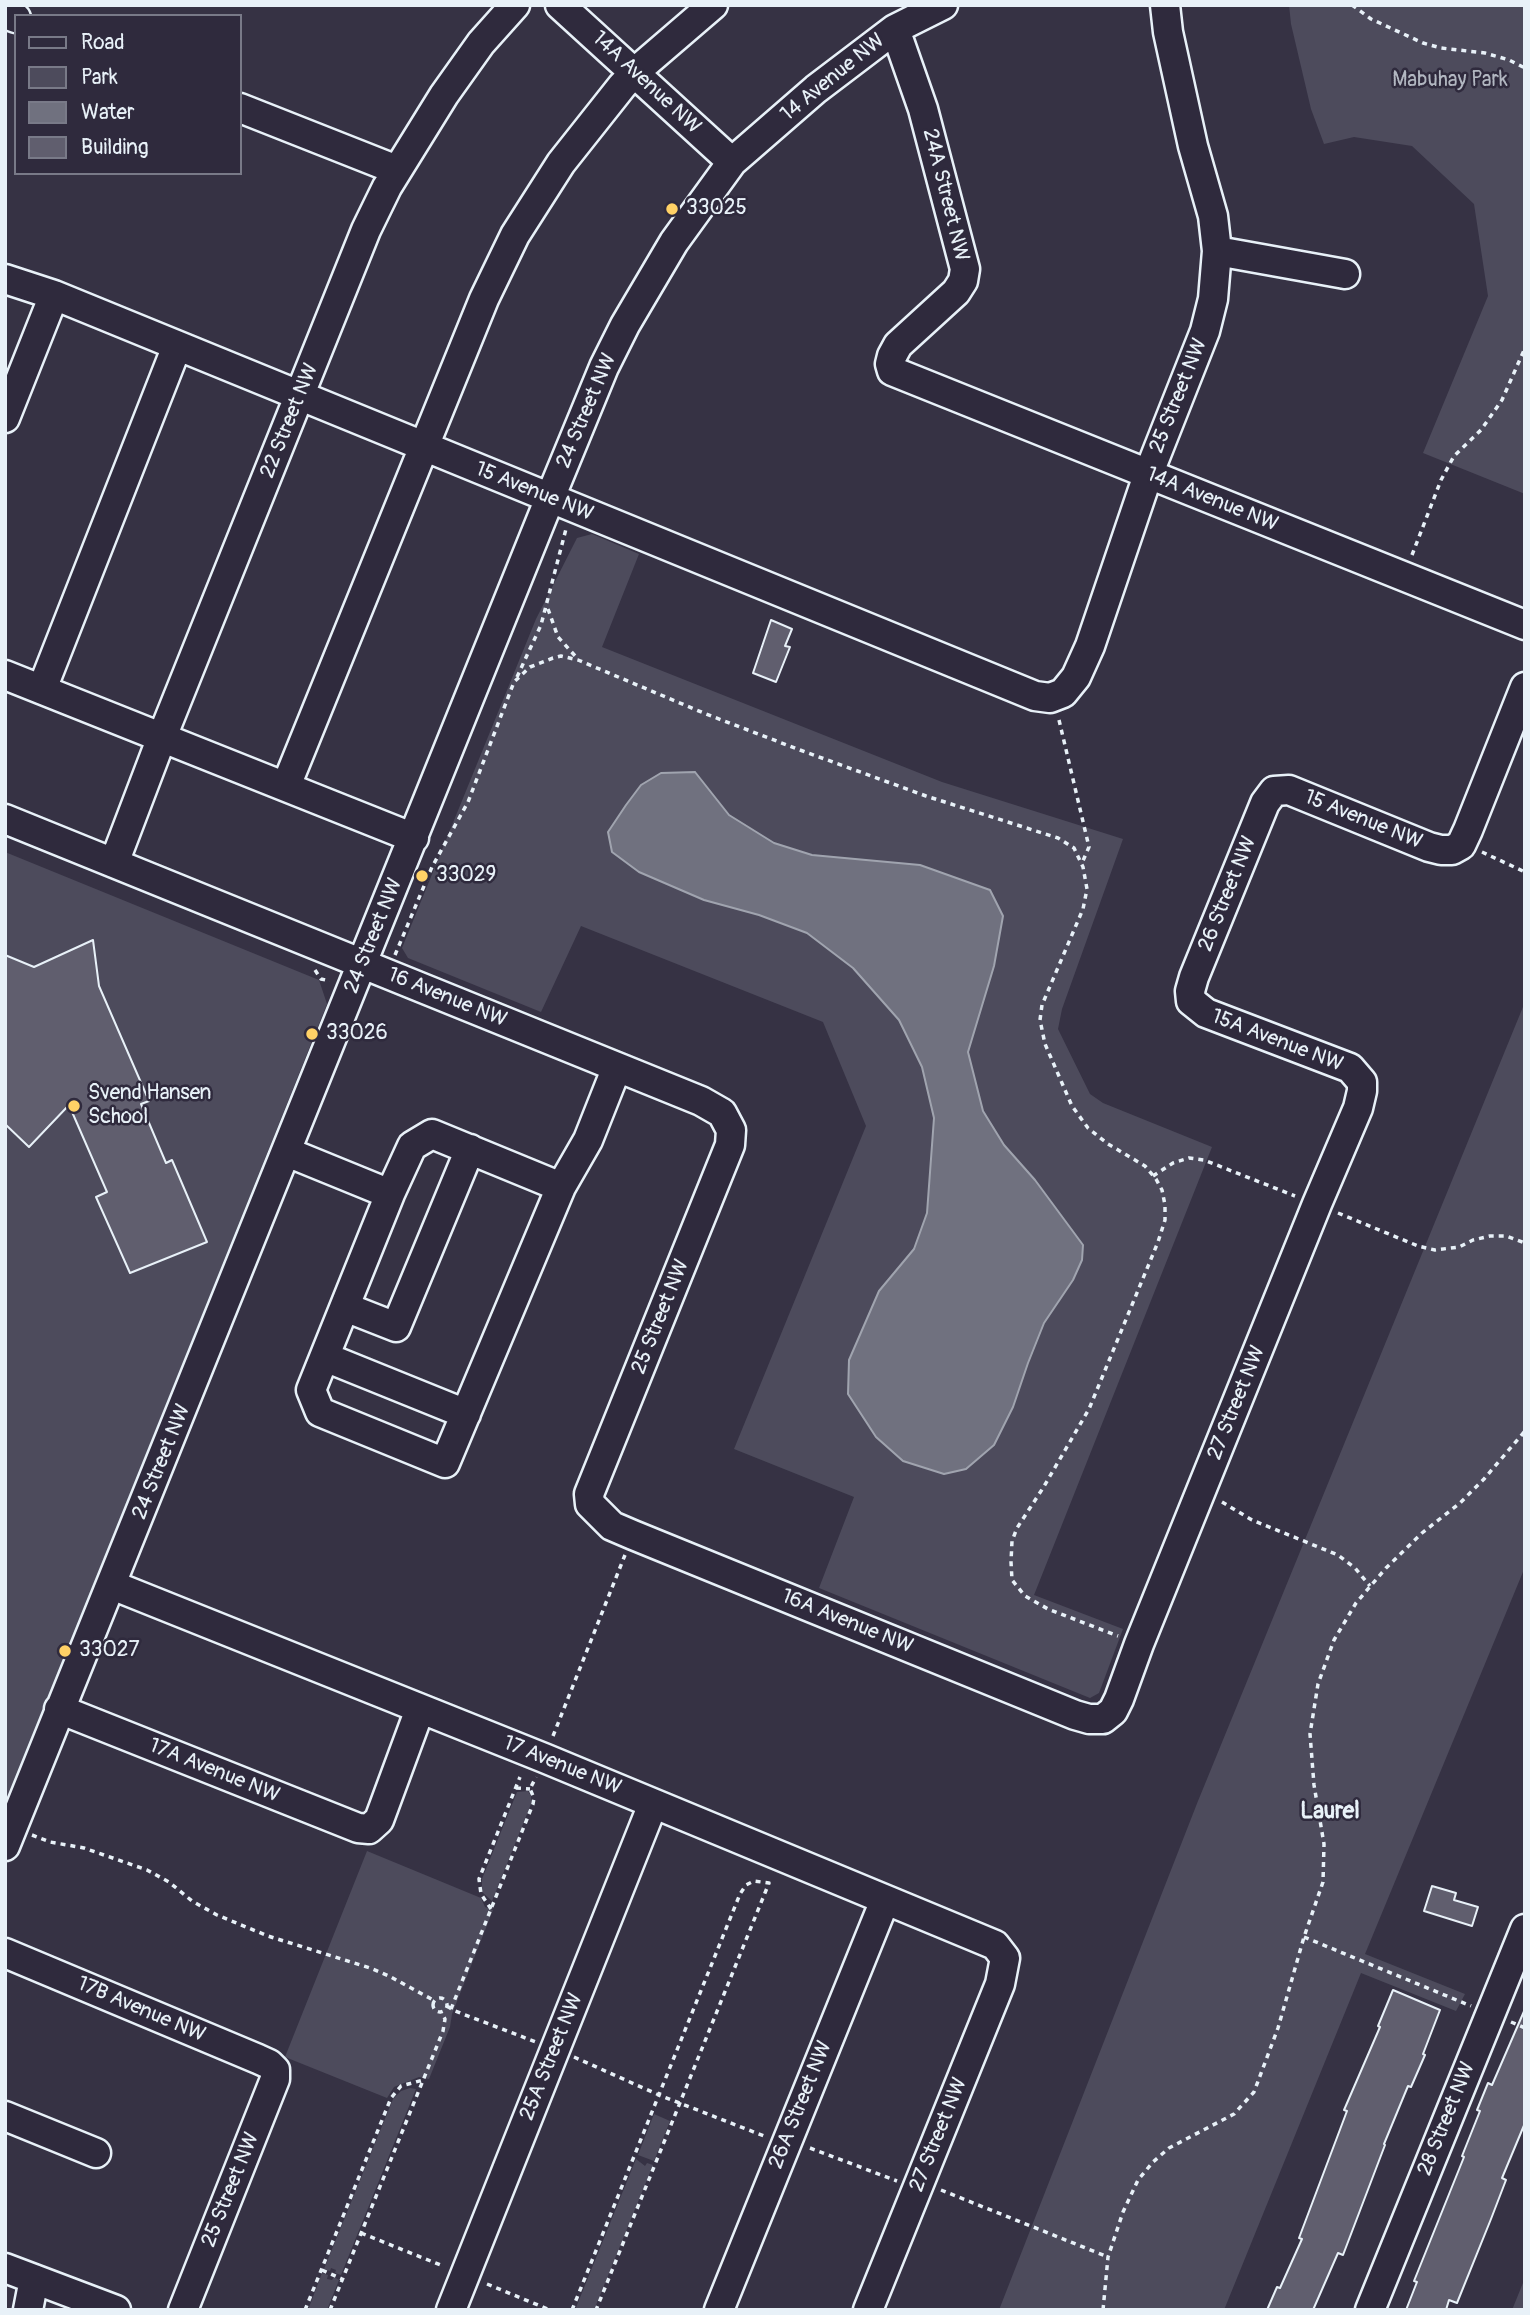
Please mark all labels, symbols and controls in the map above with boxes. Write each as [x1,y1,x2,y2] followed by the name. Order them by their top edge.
[14,14,242,175] legend
[586,26,706,140] street label: 14A Avenue NW
[81,29,125,56] text: Road
[776,29,890,127] street label: 14 Avenue NW
[81,64,118,91] text: Park
[1392,68,1508,94] park label: Mabuhay Park
[81,99,134,126] text: Water
[916,126,974,264] street label: 24A Street NW
[81,134,148,161] text: Building
[686,196,747,222] place label: 33025
[664,201,680,217] marker: 33025
[1145,335,1213,457] street label: 25 Street NW
[552,350,622,472] street label: 24 Street NW
[256,360,324,482] street label: 22 Street NW
[471,457,597,527] street label: 15 Avenue NW
[1142,462,1282,538] street label: 14A Avenue NW
[1300,785,1426,855] street label: 15 Avenue NW
[1193,833,1263,955] street label: 26 Street NW
[436,863,496,889] place label: 33029
[414,868,430,884] marker: 33029
[339,875,409,997] street label: 24 Street NW
[384,963,510,1033] street label: 16 Avenue NW
[1208,1004,1346,1078] street label: 15A Avenue NW
[326,1021,388,1047] place label: 33026
[304,1026,320,1042] marker: 33026
[88,1081,211,1131] place label: Svend Hansen School
[66,1098,82,1114] marker: Svend Hansen School
[627,1256,695,1378] street label: 25 Street NW
[1203,1342,1271,1464] street label: 27 Street NW
[127,1401,197,1523] street label: 24 Street NW
[777,1584,917,1660] street label: 16A Avenue NW
[79,1638,140,1664] place label: 33027
[57,1643,73,1659] marker: 33027
[499,1731,625,1801] street label: 17 Avenue NW
[145,1733,283,1809] street label: 17A Avenue NW
[1300,1798,1360,1826] district label: Laurel
[73,1972,209,2048] street label: 17B Avenue NW
[515,1990,589,2124] street label: 25A Street NW
[764,2037,838,2173] street label: 26A Street NW
[1413,2058,1481,2180] street label: 28 Street NW
[905,2074,973,2196] street label: 27 Street NW
[197,2129,265,2251] street label: 25 Street NW

